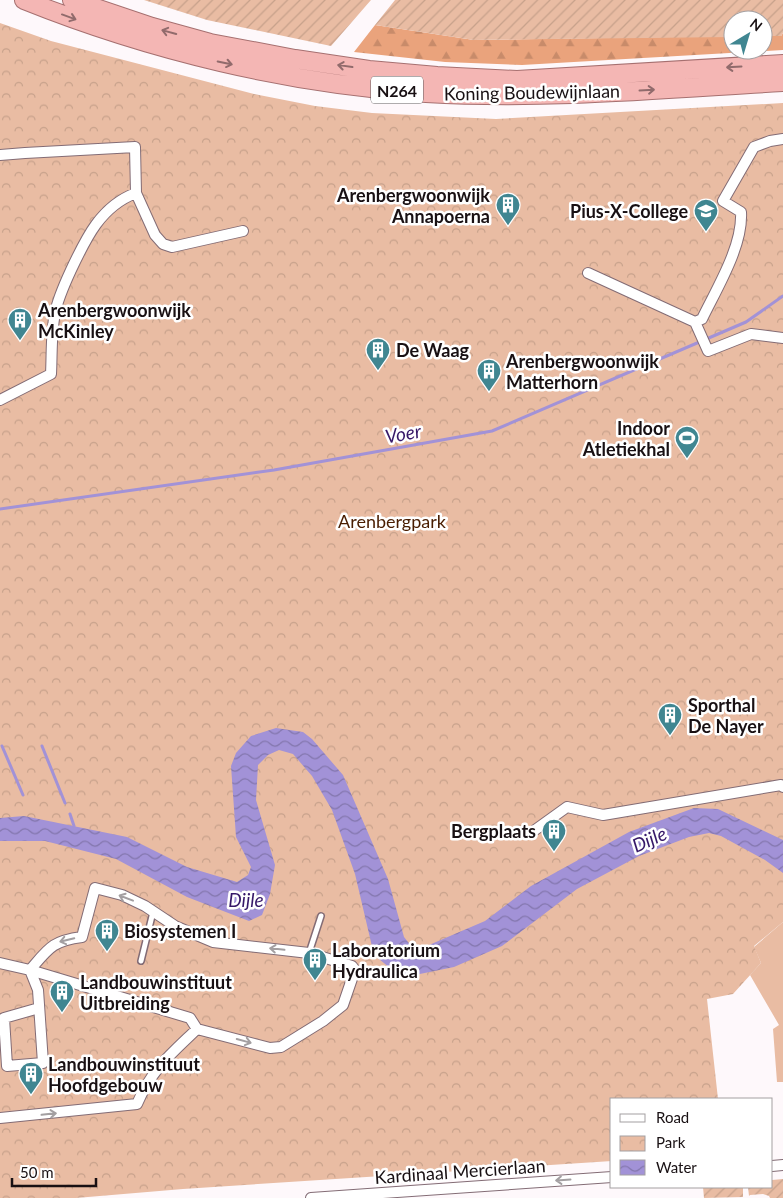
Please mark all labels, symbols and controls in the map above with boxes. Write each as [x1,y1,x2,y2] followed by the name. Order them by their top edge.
[723,10,773,60] north arrow
[61,13,77,22] one-way arrow
[747,14,766,34] text: N
[161,27,177,36] one-way arrow
[217,58,233,68] one-way arrow
[338,61,354,71] one-way arrow
[727,62,743,71] one-way arrow
[371,76,423,104] road number: N264
[444,79,620,105] street label: Koning Boudewijnlaan
[639,85,655,94] one-way arrow
[336,184,490,227] place label: Arenbergwoonwijk Annapoerna
[495,192,521,226] building icon: Arenbergwoonwijk Annapoerna
[693,198,719,232] school or university icon: Pius-X-College
[570,200,688,222] place label: Pius-X-College
[37,299,191,342] place label: Arenbergwoonwijk McKinley
[7,307,33,341] building icon: Arenbergwoonwijk McKinley
[365,337,391,371] building icon: De Waag
[396,339,470,361] place label: De Waag
[505,350,659,393] place label: Arenbergwoonwijk Matterhorn
[476,358,502,392] building icon: Arenbergwoonwijk Matterhorn
[582,417,670,460] place label: Indoor Atletiekhal
[383,418,423,447] water label: Voer
[674,425,700,459] sports icon: Indoor Atletiekhal
[338,510,447,532] park label: Arenbergpark
[688,694,764,737] place label: Sporthal De Nayer
[657,702,683,736] building icon: Sporthal De Nayer
[541,818,567,852] building icon: Bergplaats
[451,820,536,842] place label: Bergplaats
[628,821,670,857] water label: Dijle
[228,888,264,911] water label: Dijle
[119,892,134,902] one-way arrow
[94,918,120,952] building icon: Biosystemen I
[124,920,236,942] place label: Biosystemen I
[59,936,75,945] one-way arrow
[332,939,440,982] place label: Laboratorium Hydraulica
[269,944,285,954] one-way arrow
[302,947,328,981] building icon: Laboratorium Hydraulica
[80,971,232,1014] place label: Landbouwinstituut Uitbreiding
[49,979,75,1013] building icon: Landbouwinstituut Uitbreiding
[236,1037,252,1047] one-way arrow
[48,1053,200,1096] place label: Landbouwinstituut Hoofdgebouw
[18,1061,44,1095] building icon: Landbouwinstituut Hoofdgebouw
[610,1098,773,1188] legend
[656,1108,689,1126] text: Road
[40,1109,56,1119] one-way arrow
[656,1133,686,1151] text: Park
[374,1154,546,1188] street label: Kardinaal Mercierlaan
[12,1156,96,1188] scale bar
[656,1158,697,1176] text: Water
[20,1163,54,1181] text: 50 m
[555,1176,571,1185] one-way arrow

